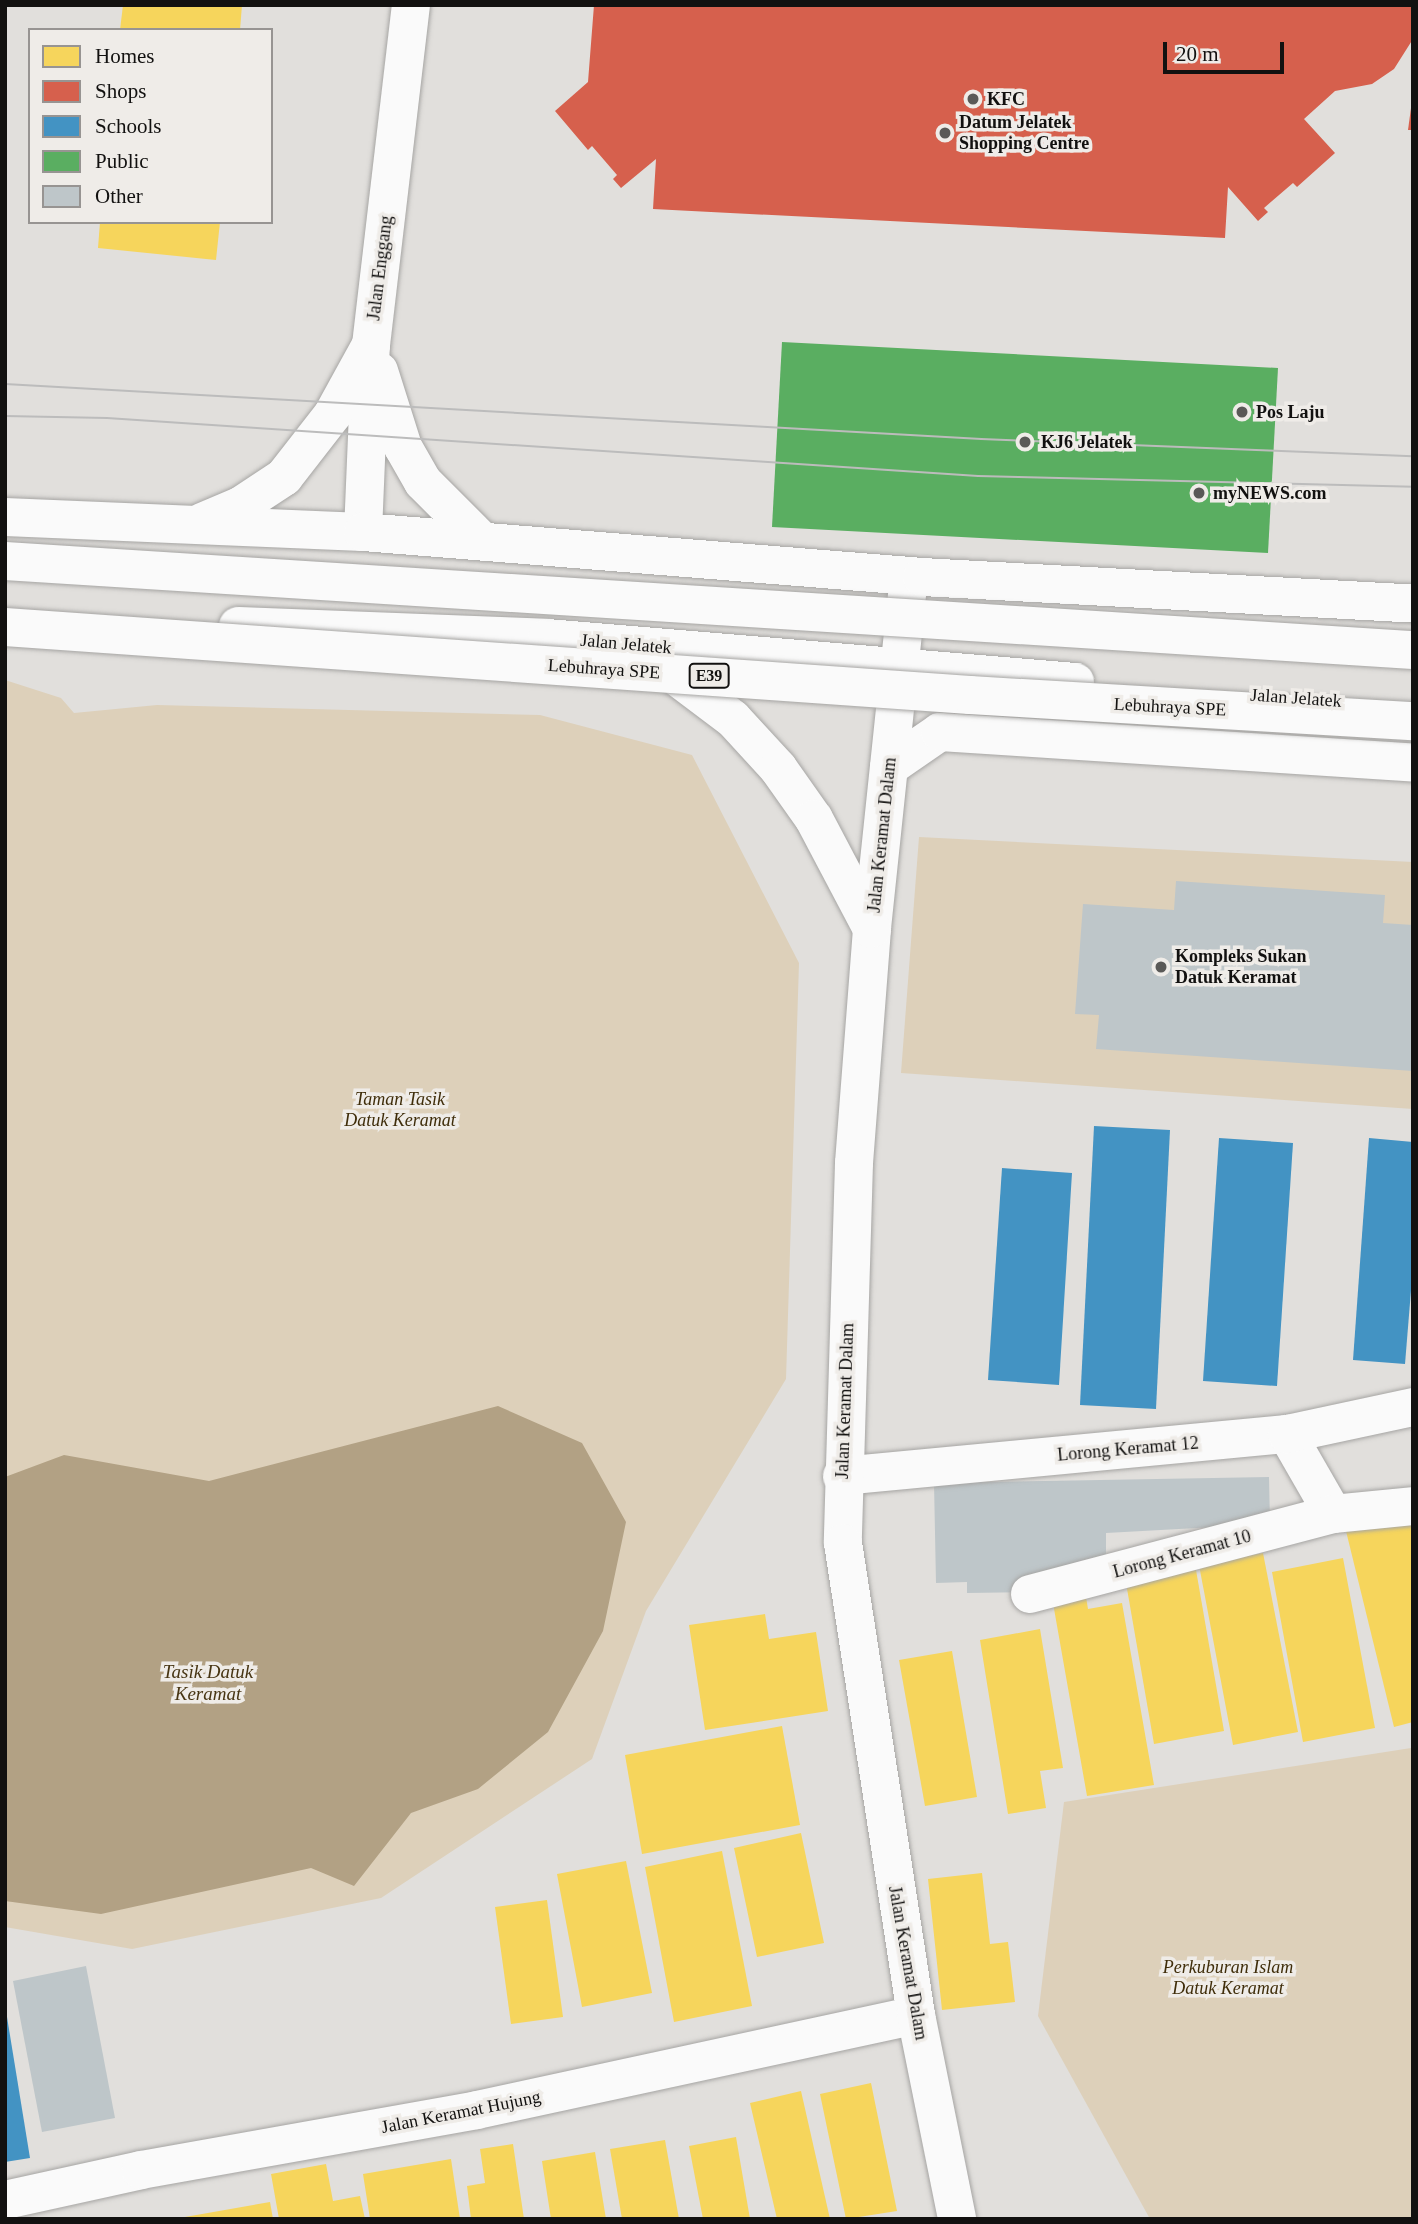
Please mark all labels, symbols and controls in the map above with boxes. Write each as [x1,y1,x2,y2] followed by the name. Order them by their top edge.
[28,28,273,224] legend
[1166,28,1287,72] scale bar
[1176,42,1219,66] text: 20 m
[95,44,155,68] text: Homes
[95,79,146,103] text: Shops
[987,88,1025,110] place label: KFC
[965,91,981,107] marker: KFC
[959,112,1089,154] place label: Datum Jelatek Shopping Centre
[95,114,162,138] text: Schools
[937,125,953,141] marker: Datum Jelatek Shopping Centre
[95,149,149,173] text: Public
[95,184,143,208] text: Other
[363,214,397,322] street label: Jalan Enggang
[1256,401,1325,423] place label: Pos Laju
[1234,404,1250,420] marker: Pos Laju
[1041,431,1132,453] place label: KJ6 Jelatek
[1015,432,1035,452] marker: KJ6 Jelatek
[1213,482,1326,504] place label: myNEWS.com
[1191,485,1207,501] marker: myNEWS.com
[580,629,672,659] street label: Jalan Jelatek
[547,654,661,684] street label: Lebuhraya SPE
[688,664,730,688] road number: E39
[1250,684,1342,712] street label: Jalan Jelatek
[1113,693,1227,721] street label: Lebuhraya SPE
[863,756,901,914] street label: Jalan Keramat Dalam
[1175,946,1307,988] place label: Kompleks Sukan Datuk Keramat
[1153,959,1169,975] marker: Kompleks Sukan Datuk Keramat
[344,1089,456,1132] park label: Taman Tasik Datuk Keramat
[831,1323,859,1479] street label: Jalan Keramat Dalam
[1056,1432,1200,1466] street label: Lorong Keramat 12
[1111,1525,1253,1583] street label: Lorong Keramat 10
[163,1661,253,1705] water label: Tasik Datuk Keramat
[884,1884,932,2042] street label: Jalan Keramat Dalam
[1163,1957,1293,2000] park label: Perkuburan Islam Datuk Keramat
[379,2086,543,2138] street label: Jalan Keramat Hujung

